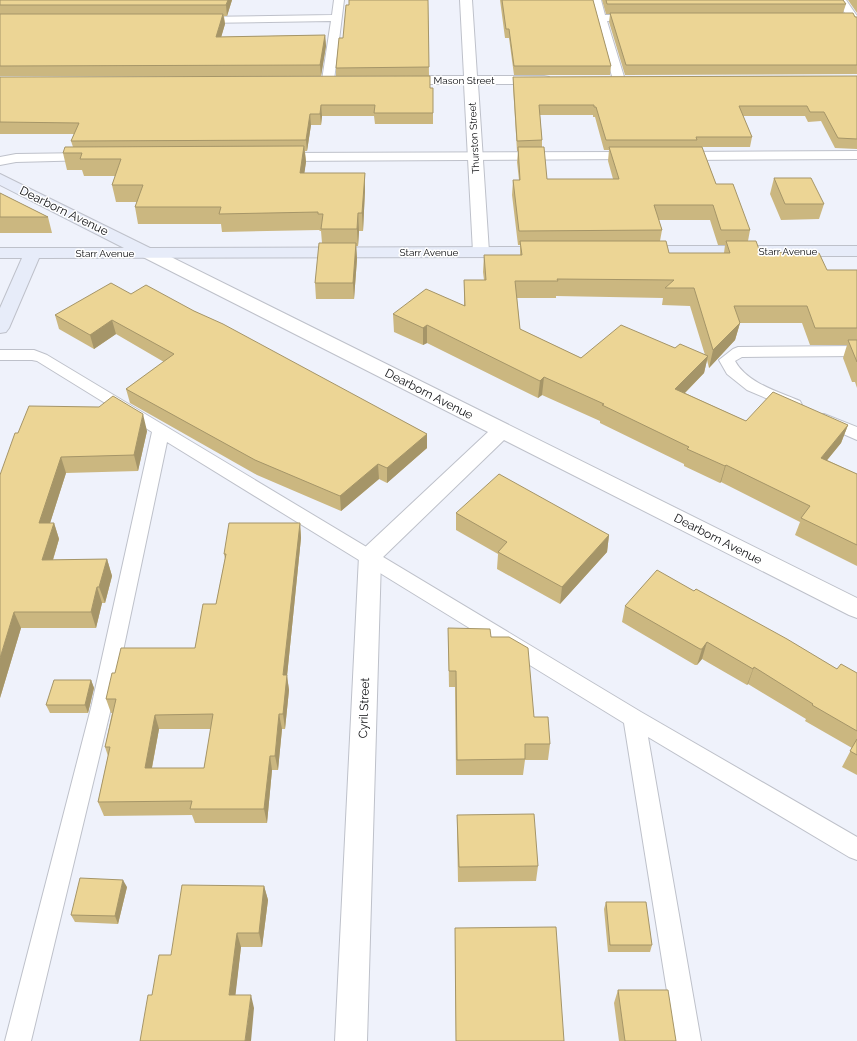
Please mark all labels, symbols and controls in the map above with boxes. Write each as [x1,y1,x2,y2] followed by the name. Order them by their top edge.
[433,75,495,86] street label: Mason Street
[467,101,481,174] street label: Thurston Street
[17,183,111,239] street label: Dearborn Avenue
[759,246,818,257] street label: Starr Avenue
[400,247,459,258] street label: Starr Avenue
[76,248,135,259] street label: Starr Avenue
[383,366,475,422] street label: Dearborn Avenue
[672,511,764,567] street label: Dearborn Avenue
[356,677,372,739] street label: Cyril Street

